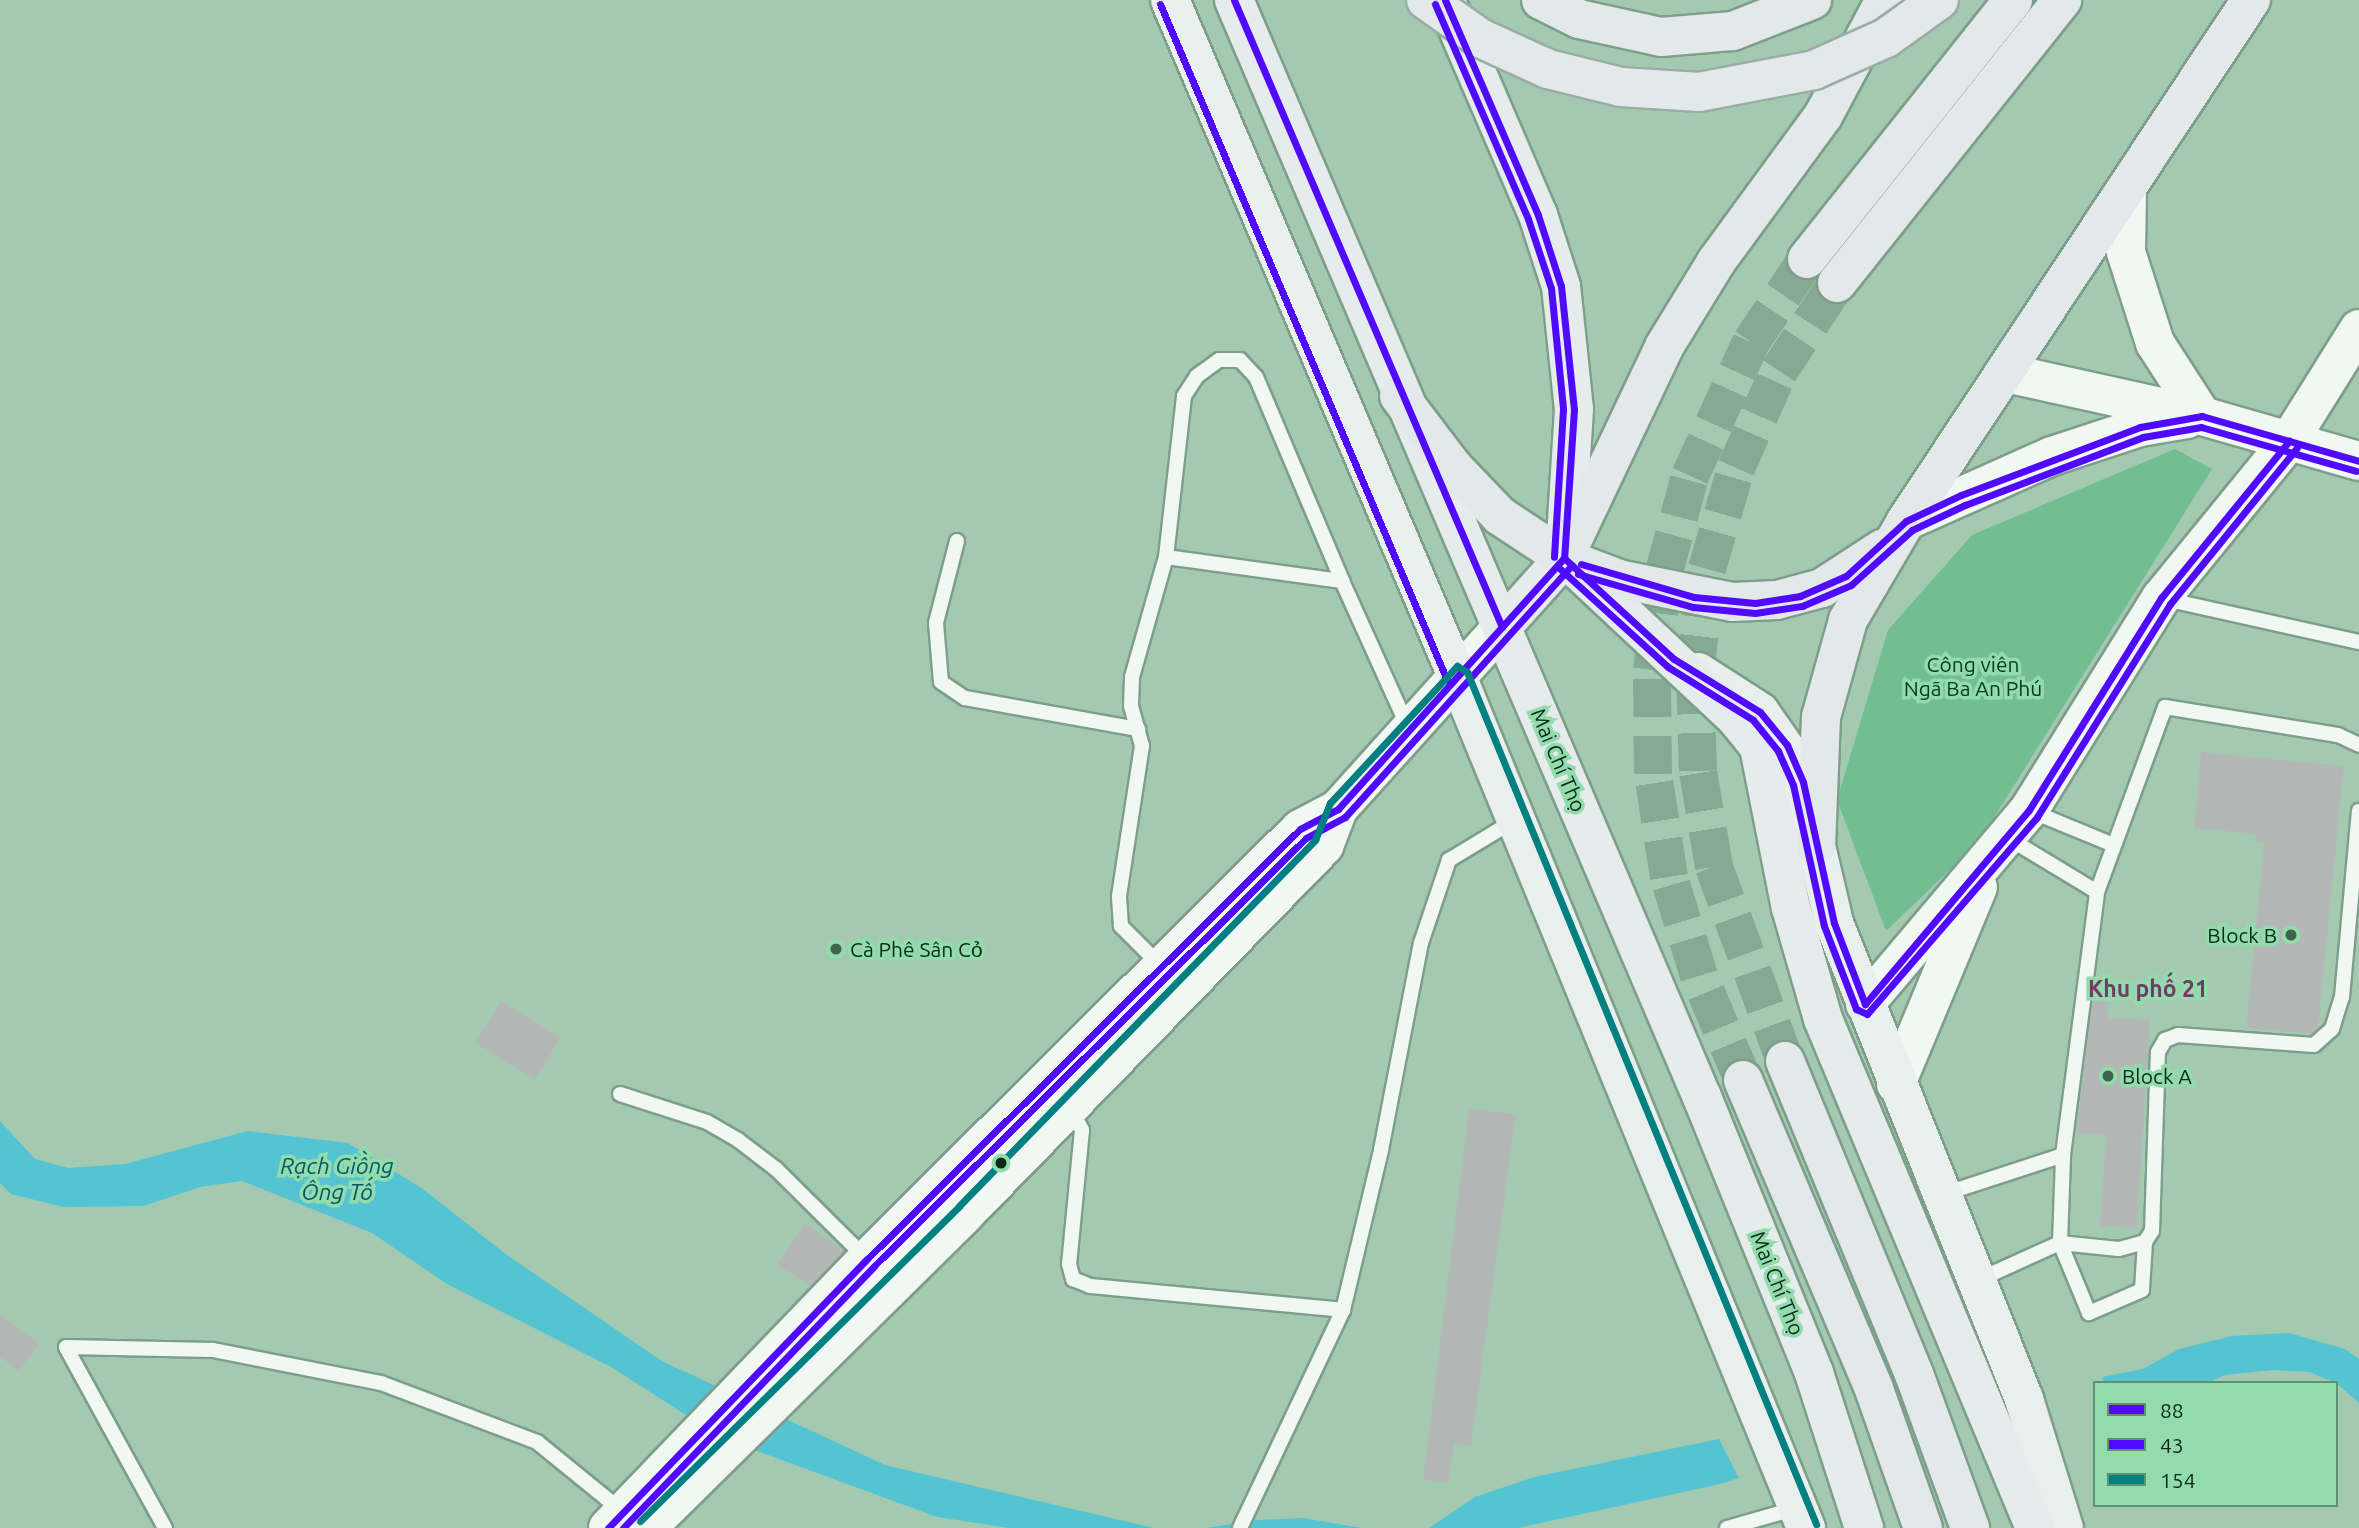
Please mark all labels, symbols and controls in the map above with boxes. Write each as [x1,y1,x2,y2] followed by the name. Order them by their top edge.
[1904,651,2042,701] park label: Công viên Ngã Ba An Phú
[1526,705,1592,815] street label: Mai Chí Thọ
[2207,922,2277,948] place label: Block B
[2283,927,2299,943] marker: Block B
[850,936,983,962] place label: Cà Phê Sân Cỏ
[828,941,844,957] marker: Cà Phê Sân Cỏ
[2088,975,2208,1003] district label: Khu phố 21
[2122,1063,2192,1089] place label: Block A
[2100,1068,2116,1084] marker: Block A
[280,1152,394,1206] water label: Rạch Giồng Ông Tố
[994,1156,1008,1170] unlabelled marker
[1746,1227,1810,1339] street label: Mai Chí Thọ
[2093,1381,2338,1507] legend
[2160,1398,2184,1422] text: 88
[2160,1433,2184,1457] text: 43
[2160,1468,2196,1492] text: 154

